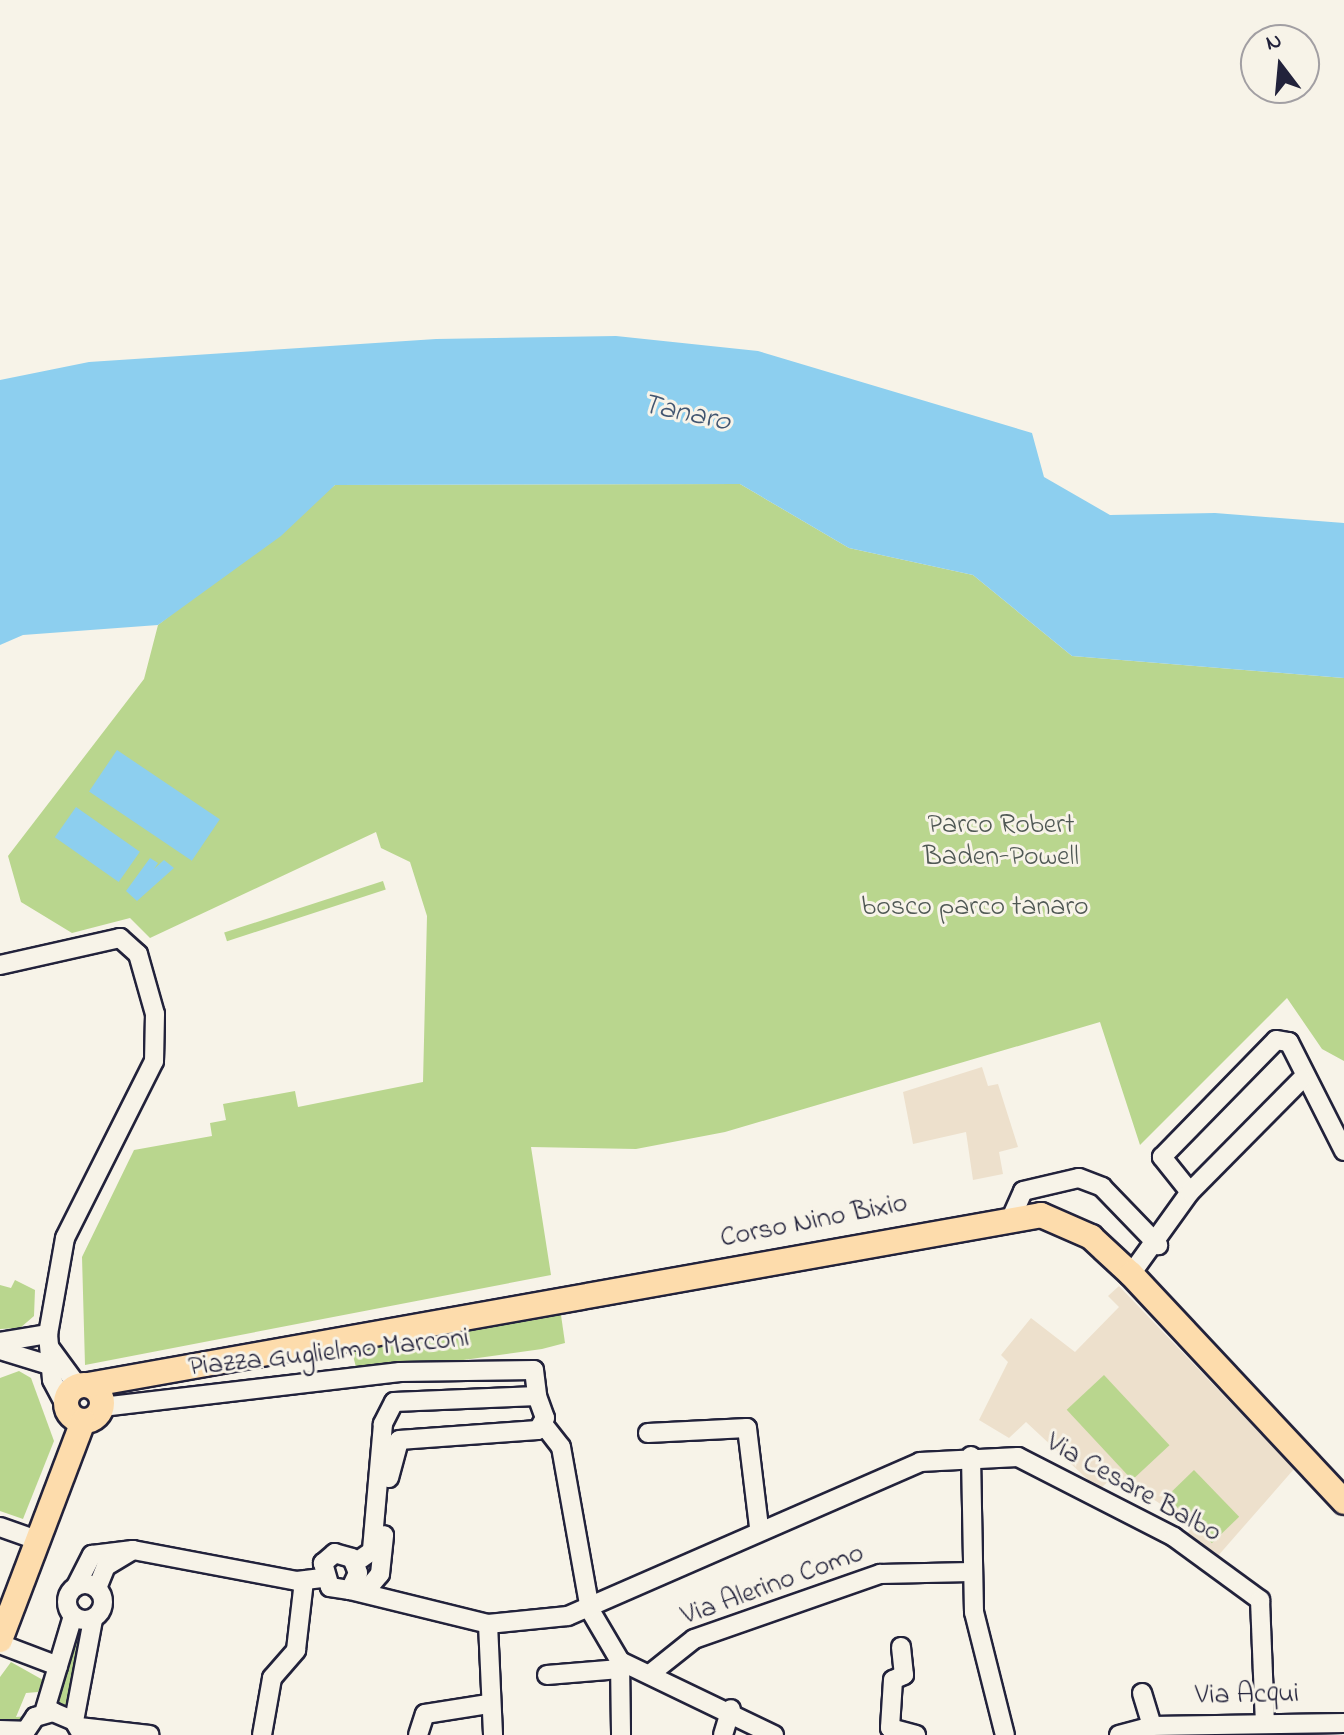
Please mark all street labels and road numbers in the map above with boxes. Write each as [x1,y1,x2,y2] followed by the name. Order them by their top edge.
[718,1187,910,1257] street label: Corso Nino Bixio
[187,1323,471,1385] street label: Piazza Guglielmo Marconi
[1039,1427,1227,1551] street label: Via Cesare Balbo
[677,1537,869,1635] street label: Via Alerino Como
[1195,1678,1299,1714] street label: Via Acqui

